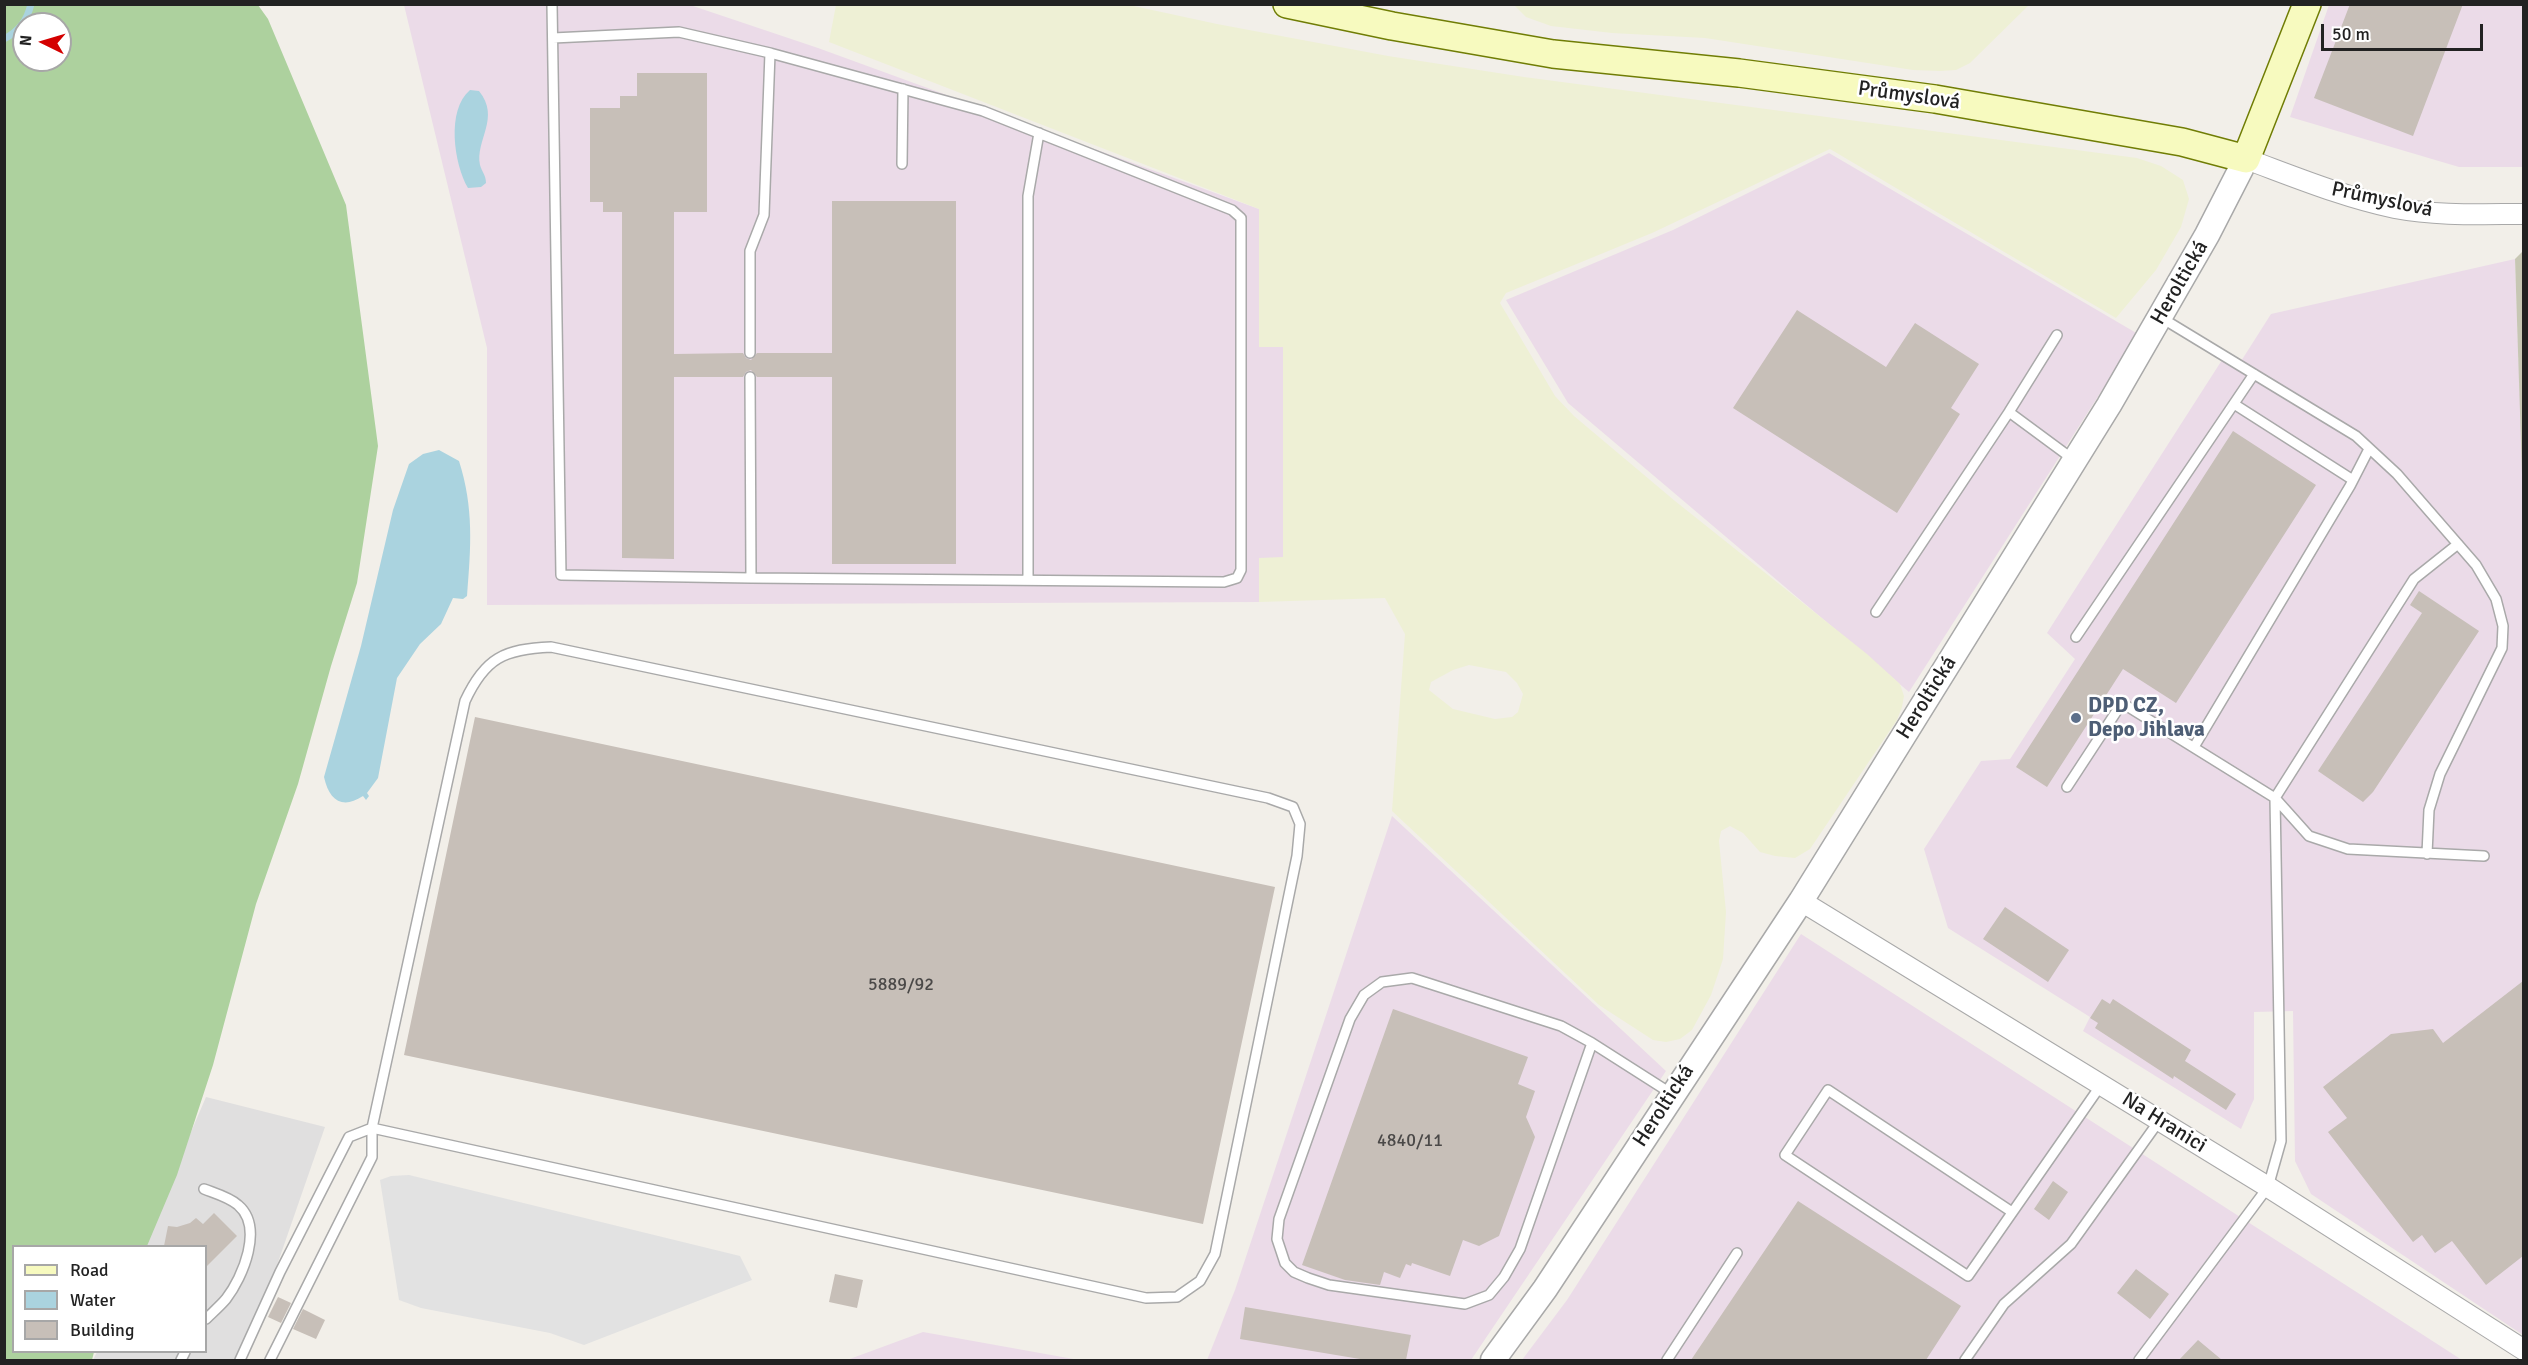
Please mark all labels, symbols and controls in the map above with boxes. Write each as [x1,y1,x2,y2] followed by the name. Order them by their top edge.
[12,12,72,72] north arrow
[2324,12,2486,50] scale bar
[2332,23,2370,45] text: 50 m
[16,34,37,47] text: N
[1856,76,1962,116] street label: Průmyslová
[2329,177,2435,223] street label: Průmyslová
[2146,236,2214,330] street label: Heroltická
[1892,652,1962,744] street label: Heroltická
[2088,693,2205,743] place label: DPD CZ, Depo Jihlava
[2069,711,2083,725] marker: DPD CZ, Depo Jihlava
[868,974,934,996] house number: 5889/92
[1628,1060,1700,1152] street label: Heroltická
[2117,1087,2211,1159] street label: Na Hranici
[1377,1130,1443,1152] house number: 4840/11
[12,1245,207,1353] legend
[70,1259,109,1281] text: Road
[70,1289,115,1311] text: Water
[70,1319,134,1341] text: Building

